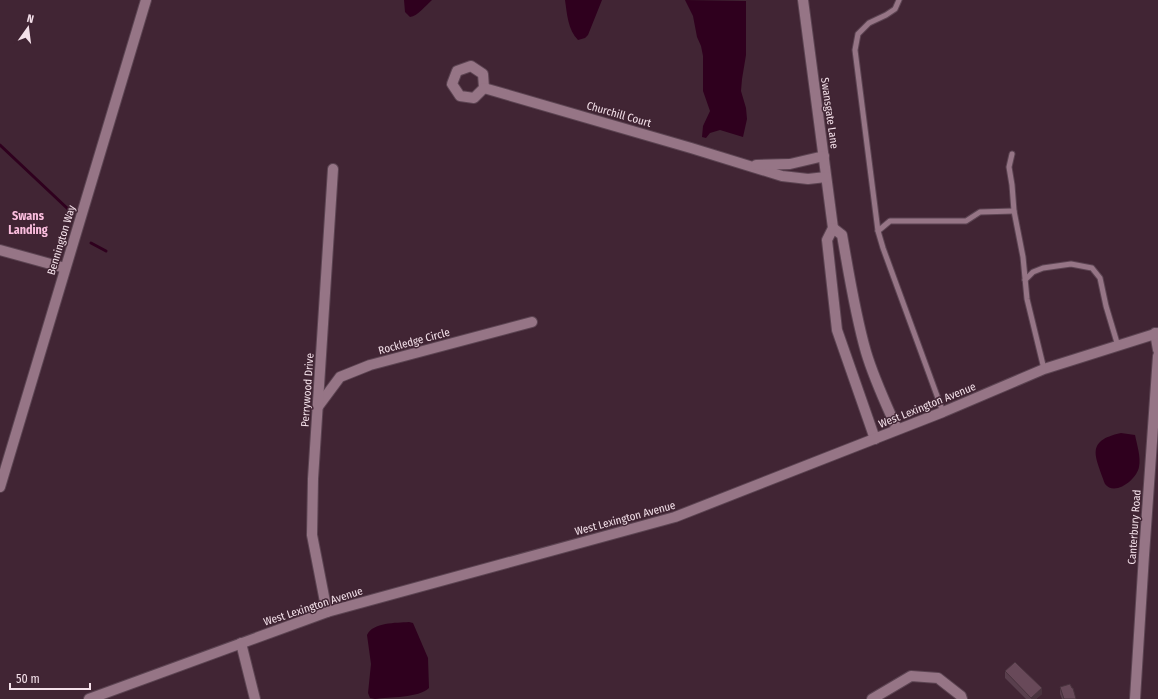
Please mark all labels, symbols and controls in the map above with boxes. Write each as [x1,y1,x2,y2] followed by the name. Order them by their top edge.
[8,8,48,48] north arrow
[26,12,35,26] text: N
[818,77,841,149] street label: Swansgate Lane
[585,99,653,130] street label: Churchill Court
[45,204,78,277] street label: Bennington Way
[8,209,48,237] district label: Swans Landing
[377,326,451,357] street label: Rockledge Circle
[298,353,317,427] street label: Perrywood Drive
[877,380,978,431] street label: West Lexington Avenue
[1125,489,1144,565] street label: Canterbury Road
[573,499,677,538] street label: West Lexington Avenue
[262,584,364,629] street label: West Lexington Avenue
[10,665,90,691] scale bar
[16,672,40,686] text: 50 m

